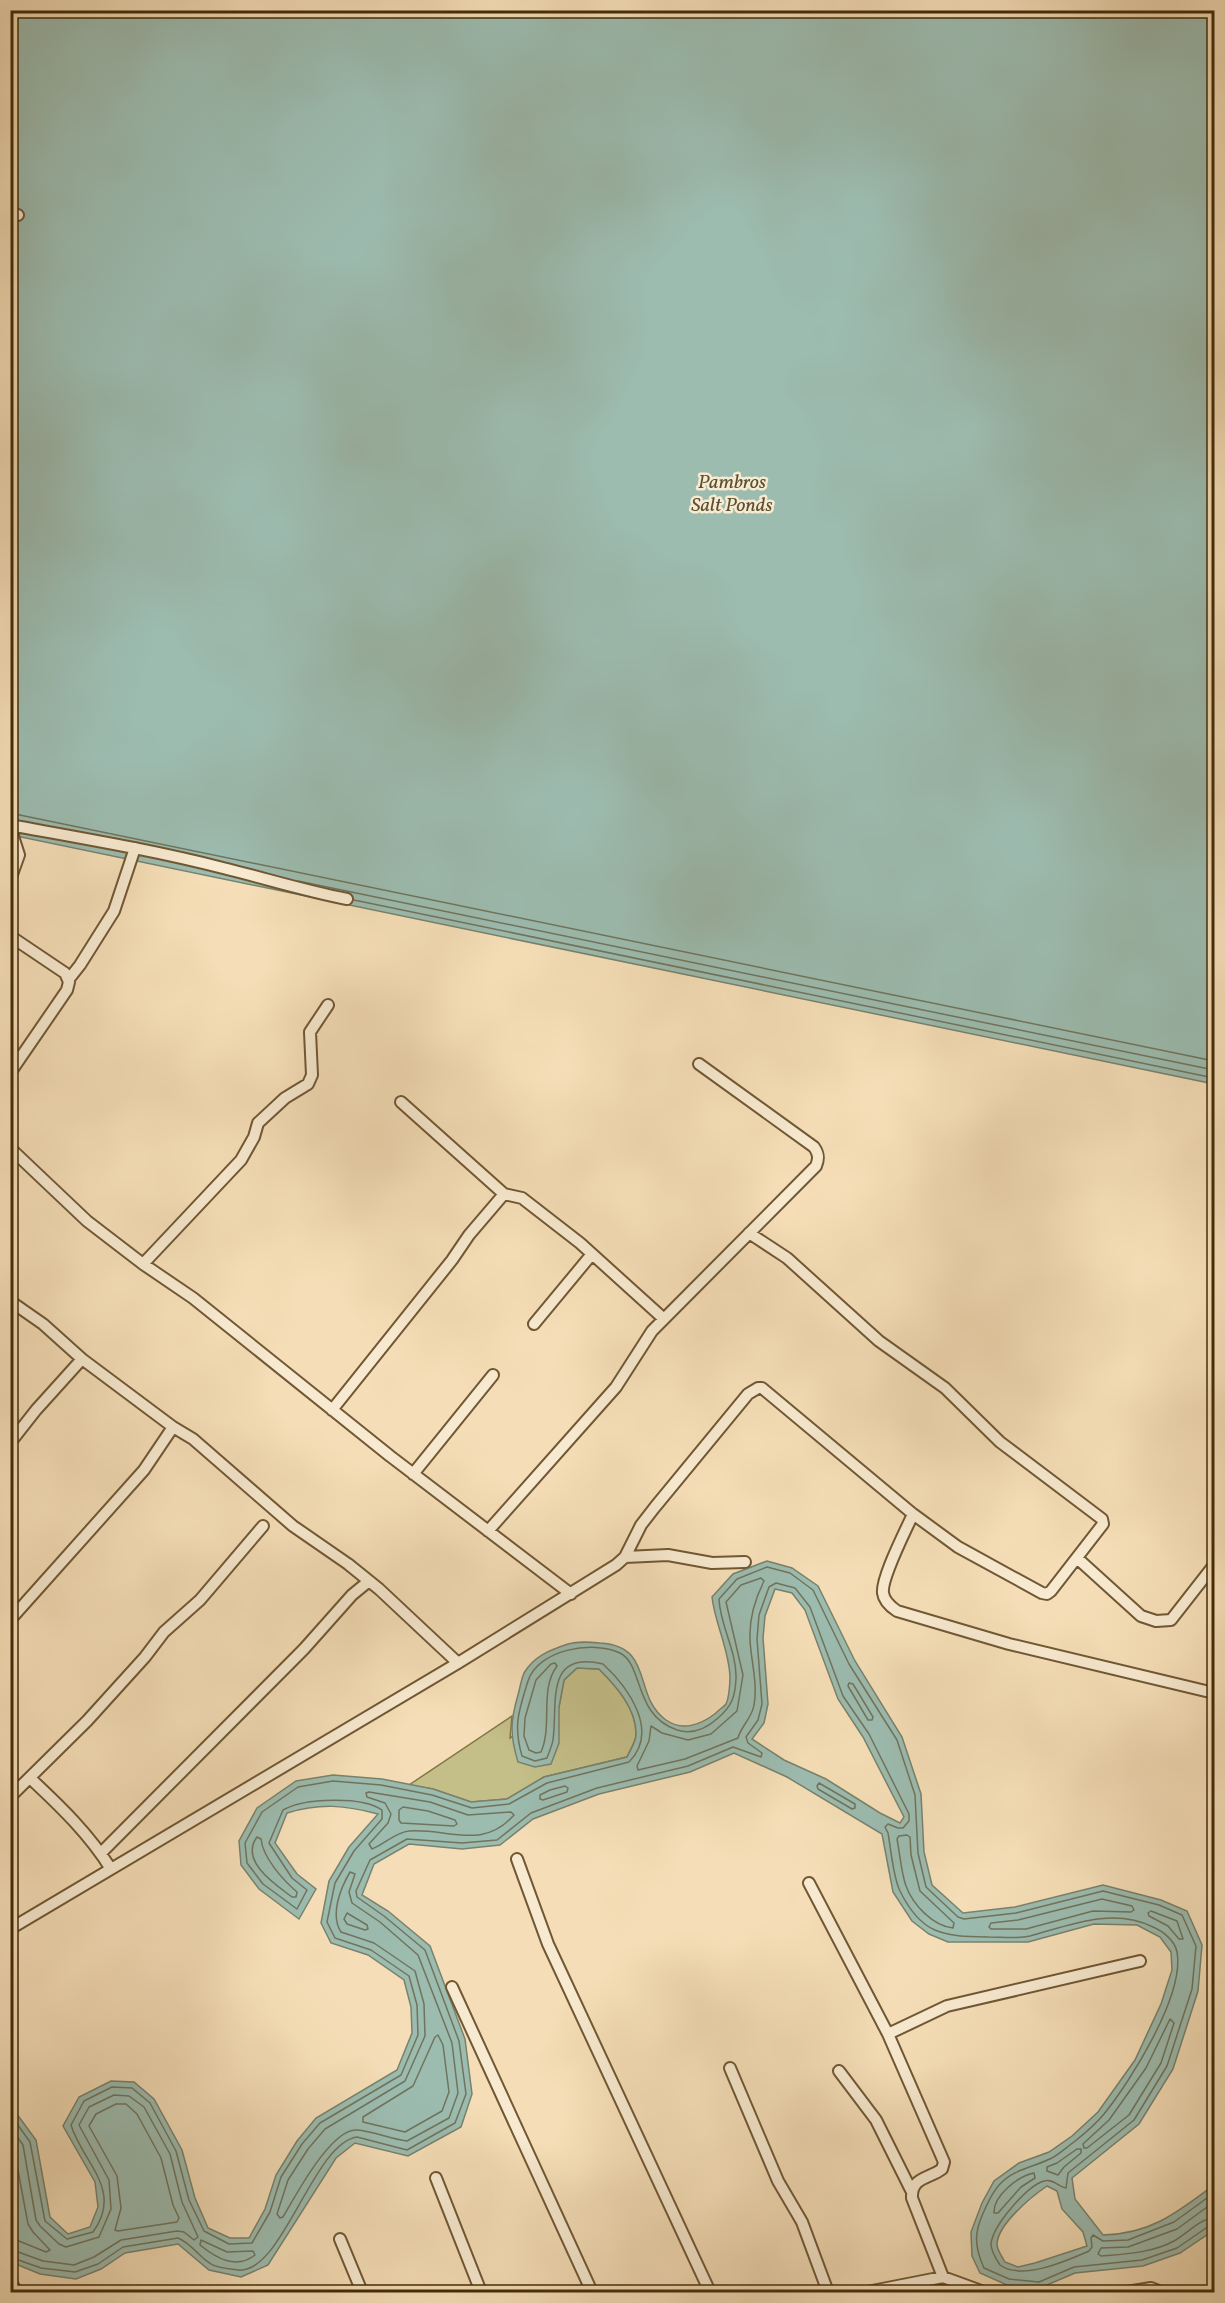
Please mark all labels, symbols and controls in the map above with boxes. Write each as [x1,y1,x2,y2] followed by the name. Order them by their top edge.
[691,469,773,520] water label: Pambros Salt Ponds

